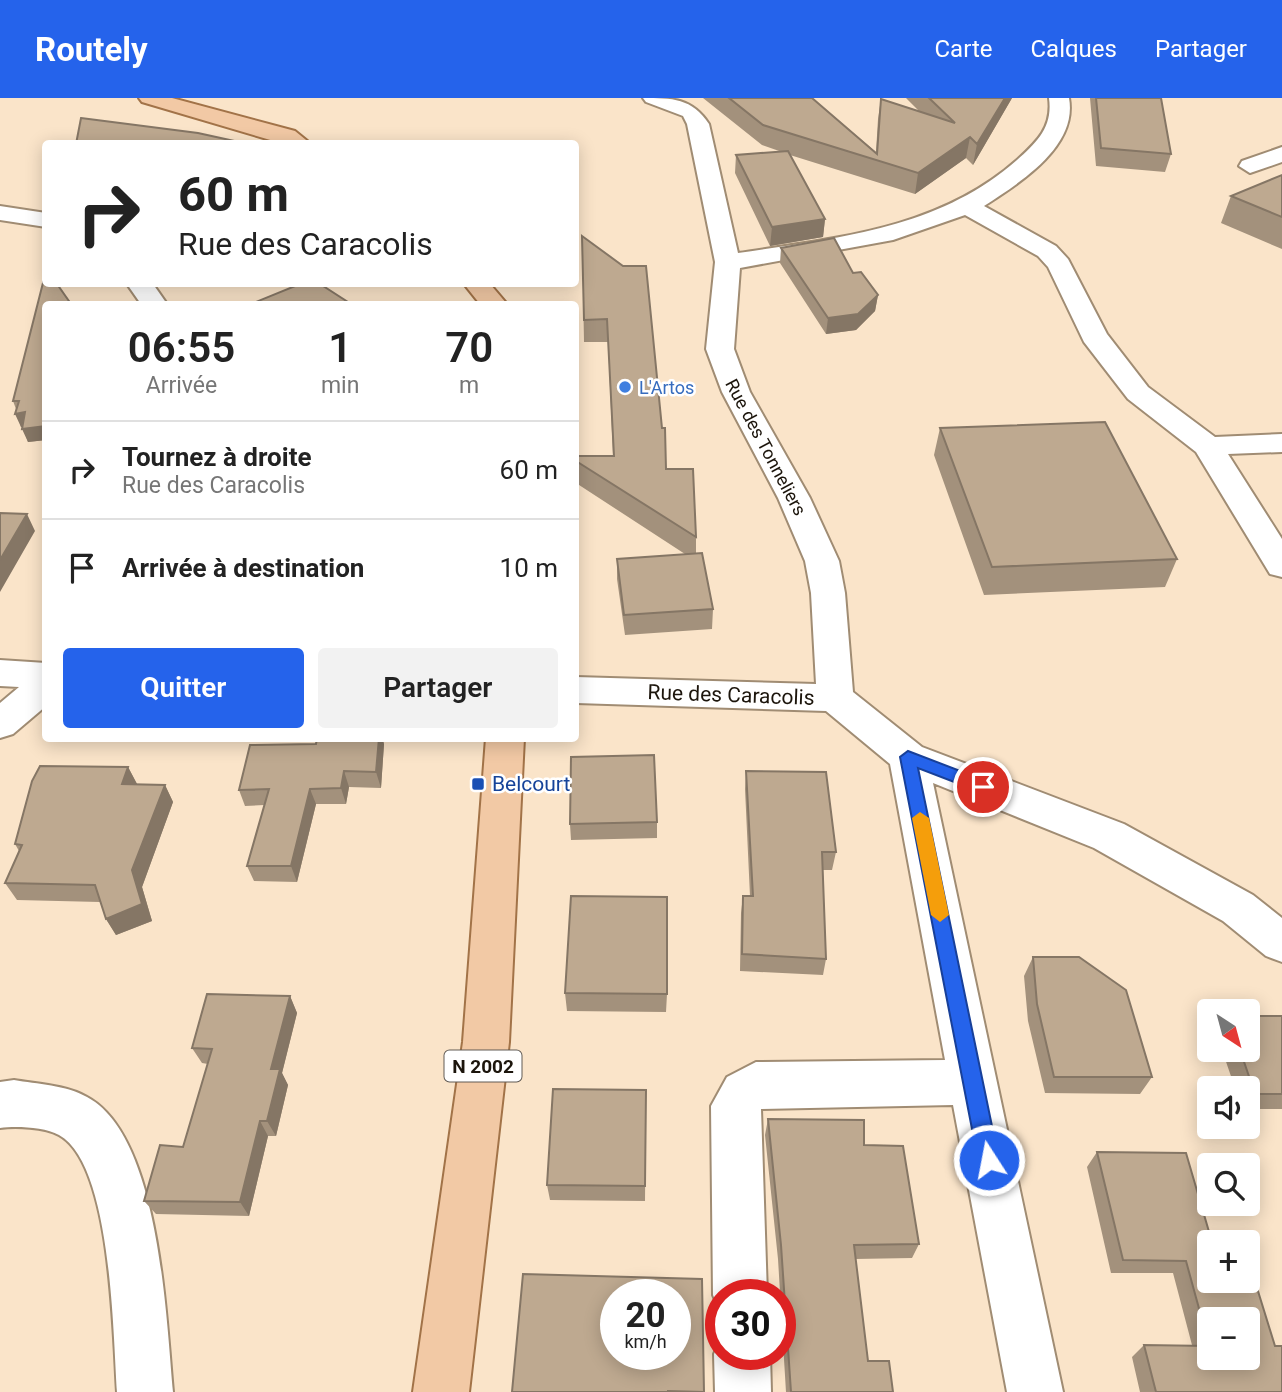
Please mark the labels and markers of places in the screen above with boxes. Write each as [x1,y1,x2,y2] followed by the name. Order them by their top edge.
[639,377,694,398] place label: L'Artos
[617,379,633,395] marker: L'Artos
[953,757,1013,817] pin
[492,772,571,796] place label: Belcourt
[470,776,486,792] marker: Belcourt

